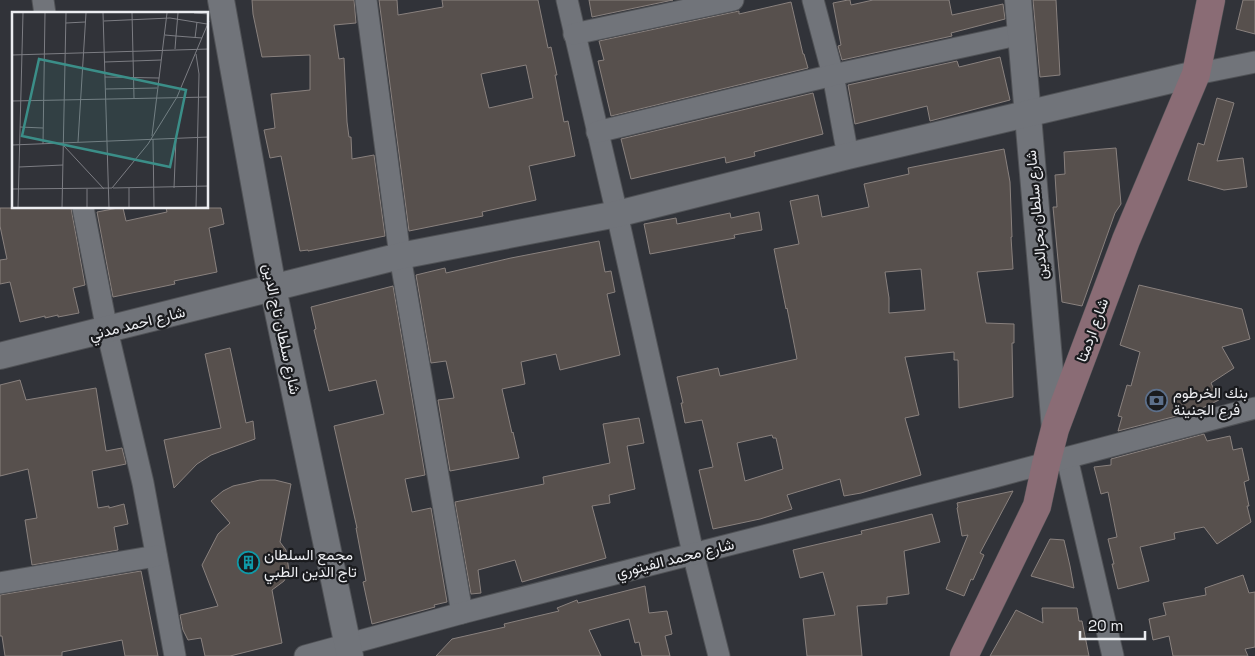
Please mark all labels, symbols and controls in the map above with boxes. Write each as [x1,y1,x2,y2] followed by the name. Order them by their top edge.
[12,12,209,209] inset map
[1021,149,1053,281] street label: شارع سلطان بحرالدين
[257,262,305,397] street label: شارع سلطان تاج الدين
[1072,295,1114,365] street label: شارع اردمتا
[87,302,188,348] street label: شارع احمد مدني
[1173,383,1248,421] place label: بنك الخرطوم فرع الجنينة
[1145,389,1169,413] bank icon: بنك الخرطوم فرع الجنينة
[614,534,737,586] street label: شارع محمد الفيتوري
[264,545,357,585] place label: مجمع السلطان تاج الدين الطبي
[236,551,260,575] building icon: مجمع السلطان تاج الدين الطبي
[1080,608,1145,640] scale bar
[1088,616,1123,635] text: 20 m

